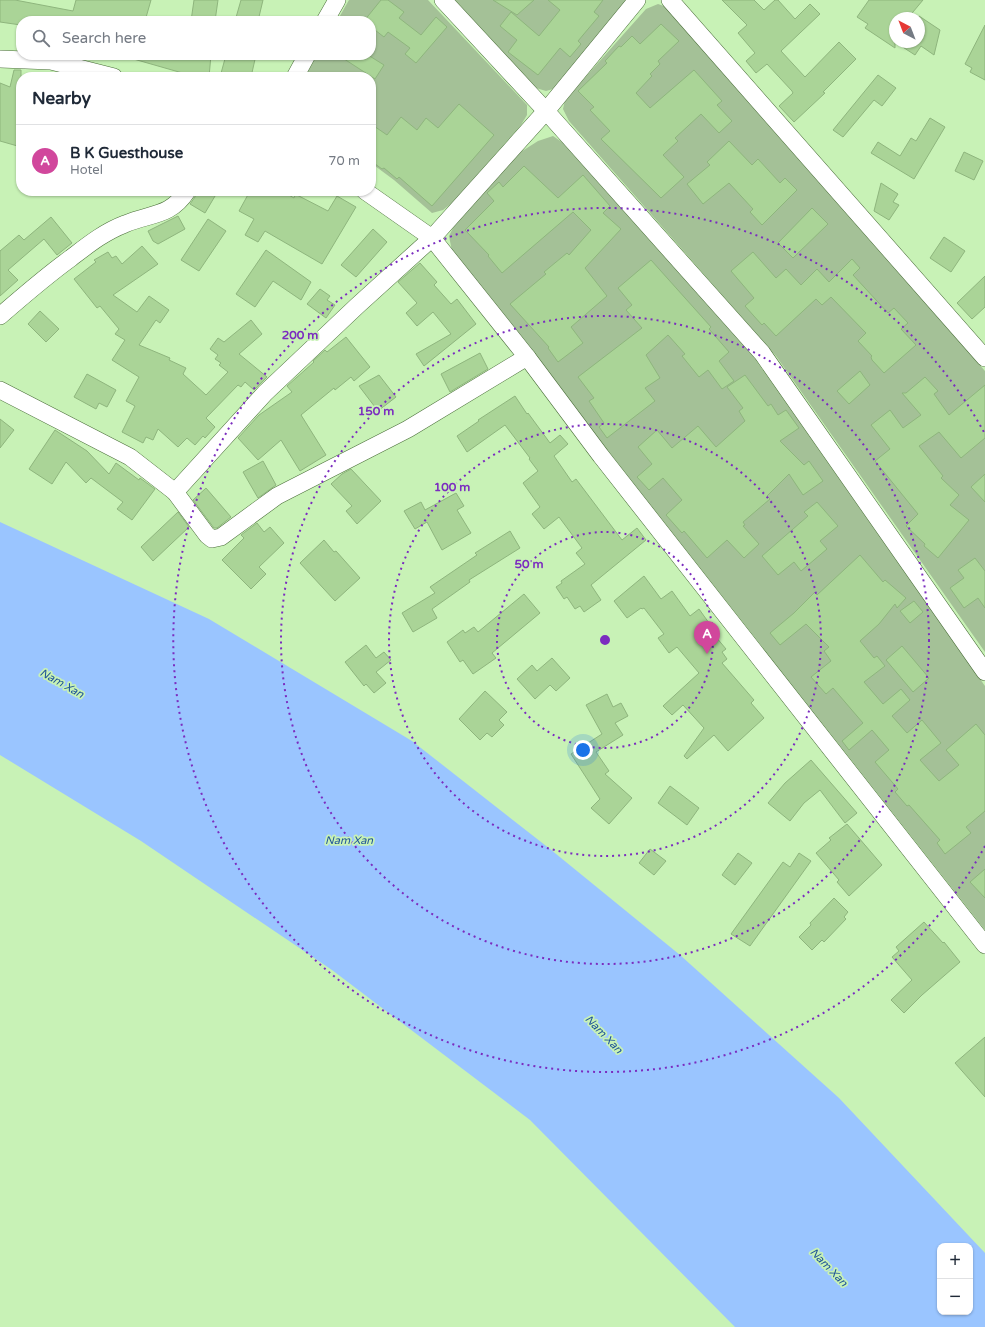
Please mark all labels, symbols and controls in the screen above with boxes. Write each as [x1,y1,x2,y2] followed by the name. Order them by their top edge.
[889,12,925,48] north arrow
[16,16,376,60] search box
[30,27,52,49] icon: search
[62,29,146,47] text: Search here
[32,88,91,109] text: Nearby
[70,144,183,162] text: B K Guesthouse
[40,153,50,169] text: A
[328,153,360,169] text: 70 m
[70,162,103,178] text: Hotel
[282,328,318,342] text: 200 m
[358,404,394,418] text: 150 m
[434,480,470,494] text: 100 m
[514,557,544,571] text: 50 m
[694,621,720,654] pin: A
[598,633,612,647] centre of rings
[38,666,86,701] water label: Nam Xan
[573,740,593,760] your location
[325,834,373,847] water label: Nam Xan
[582,1013,625,1056] water label: Nam Xan
[937,1243,973,1315] map controls
[937,1243,973,1279] button: +
[807,1246,850,1289] water label: Nam Xan
[937,1279,973,1315] button: −

